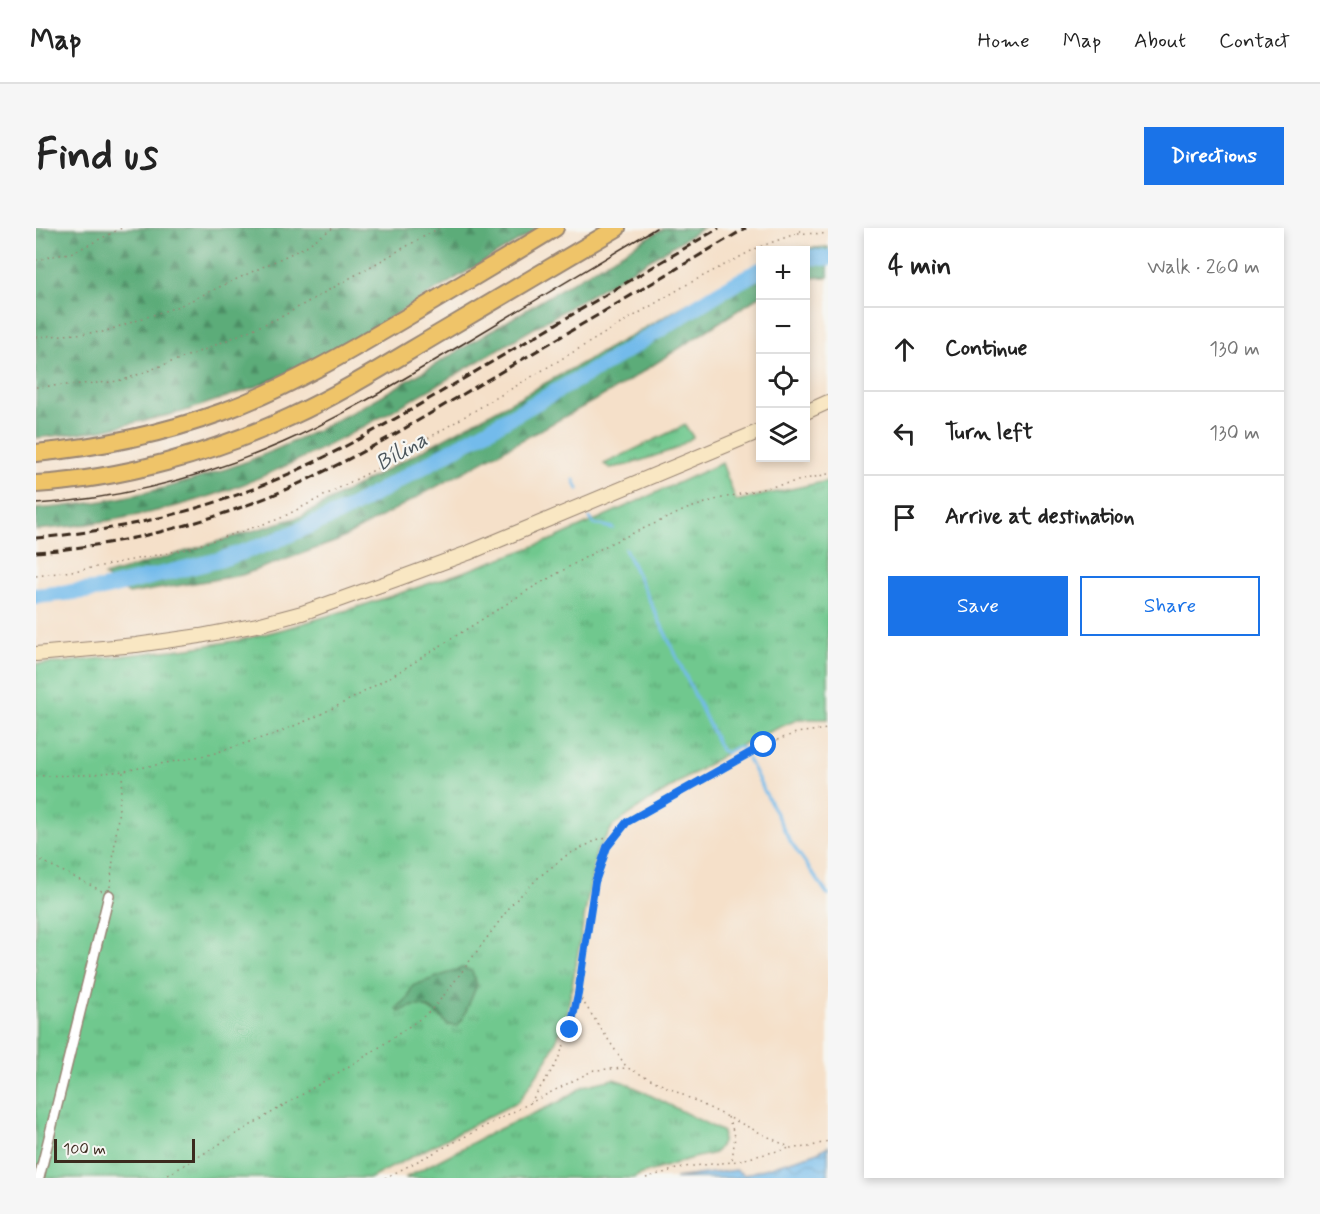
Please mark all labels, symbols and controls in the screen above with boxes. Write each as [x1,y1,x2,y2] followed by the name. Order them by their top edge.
[30,23,81,60] text: Map
[978,27,1030,55] text: Home
[1063,27,1101,55] text: Map
[1134,27,1186,55] text: About
[1219,27,1290,55] text: Contact
[1144,127,1284,185] button: Directions
[36,129,158,184] text: Find us
[756,246,810,462] map controls
[756,246,810,300] button: +
[888,250,951,284] text: 4 min
[1147,254,1260,281] text: Walk · 260 m
[756,300,810,354] button: −
[888,333,921,366] icon: ahead
[945,335,1027,363] text: Continue
[1209,336,1260,363] text: 130 m
[756,354,810,408] button: locate
[756,408,810,462] button: layers
[888,417,921,450] icon: left
[945,419,1033,447] text: Turn left
[1209,420,1260,447] text: 130 m
[371,426,433,478] water label: Bílina
[888,501,921,534] icon: arrive
[945,503,1135,531] text: Arrive at destination
[888,576,1068,636] button: Save
[1080,576,1260,636] button: Share
[750,731,776,757] route start
[556,1016,582,1042] route end
[54,1136,195,1164] scale bar
[63,1139,106,1160] text: 100 m

